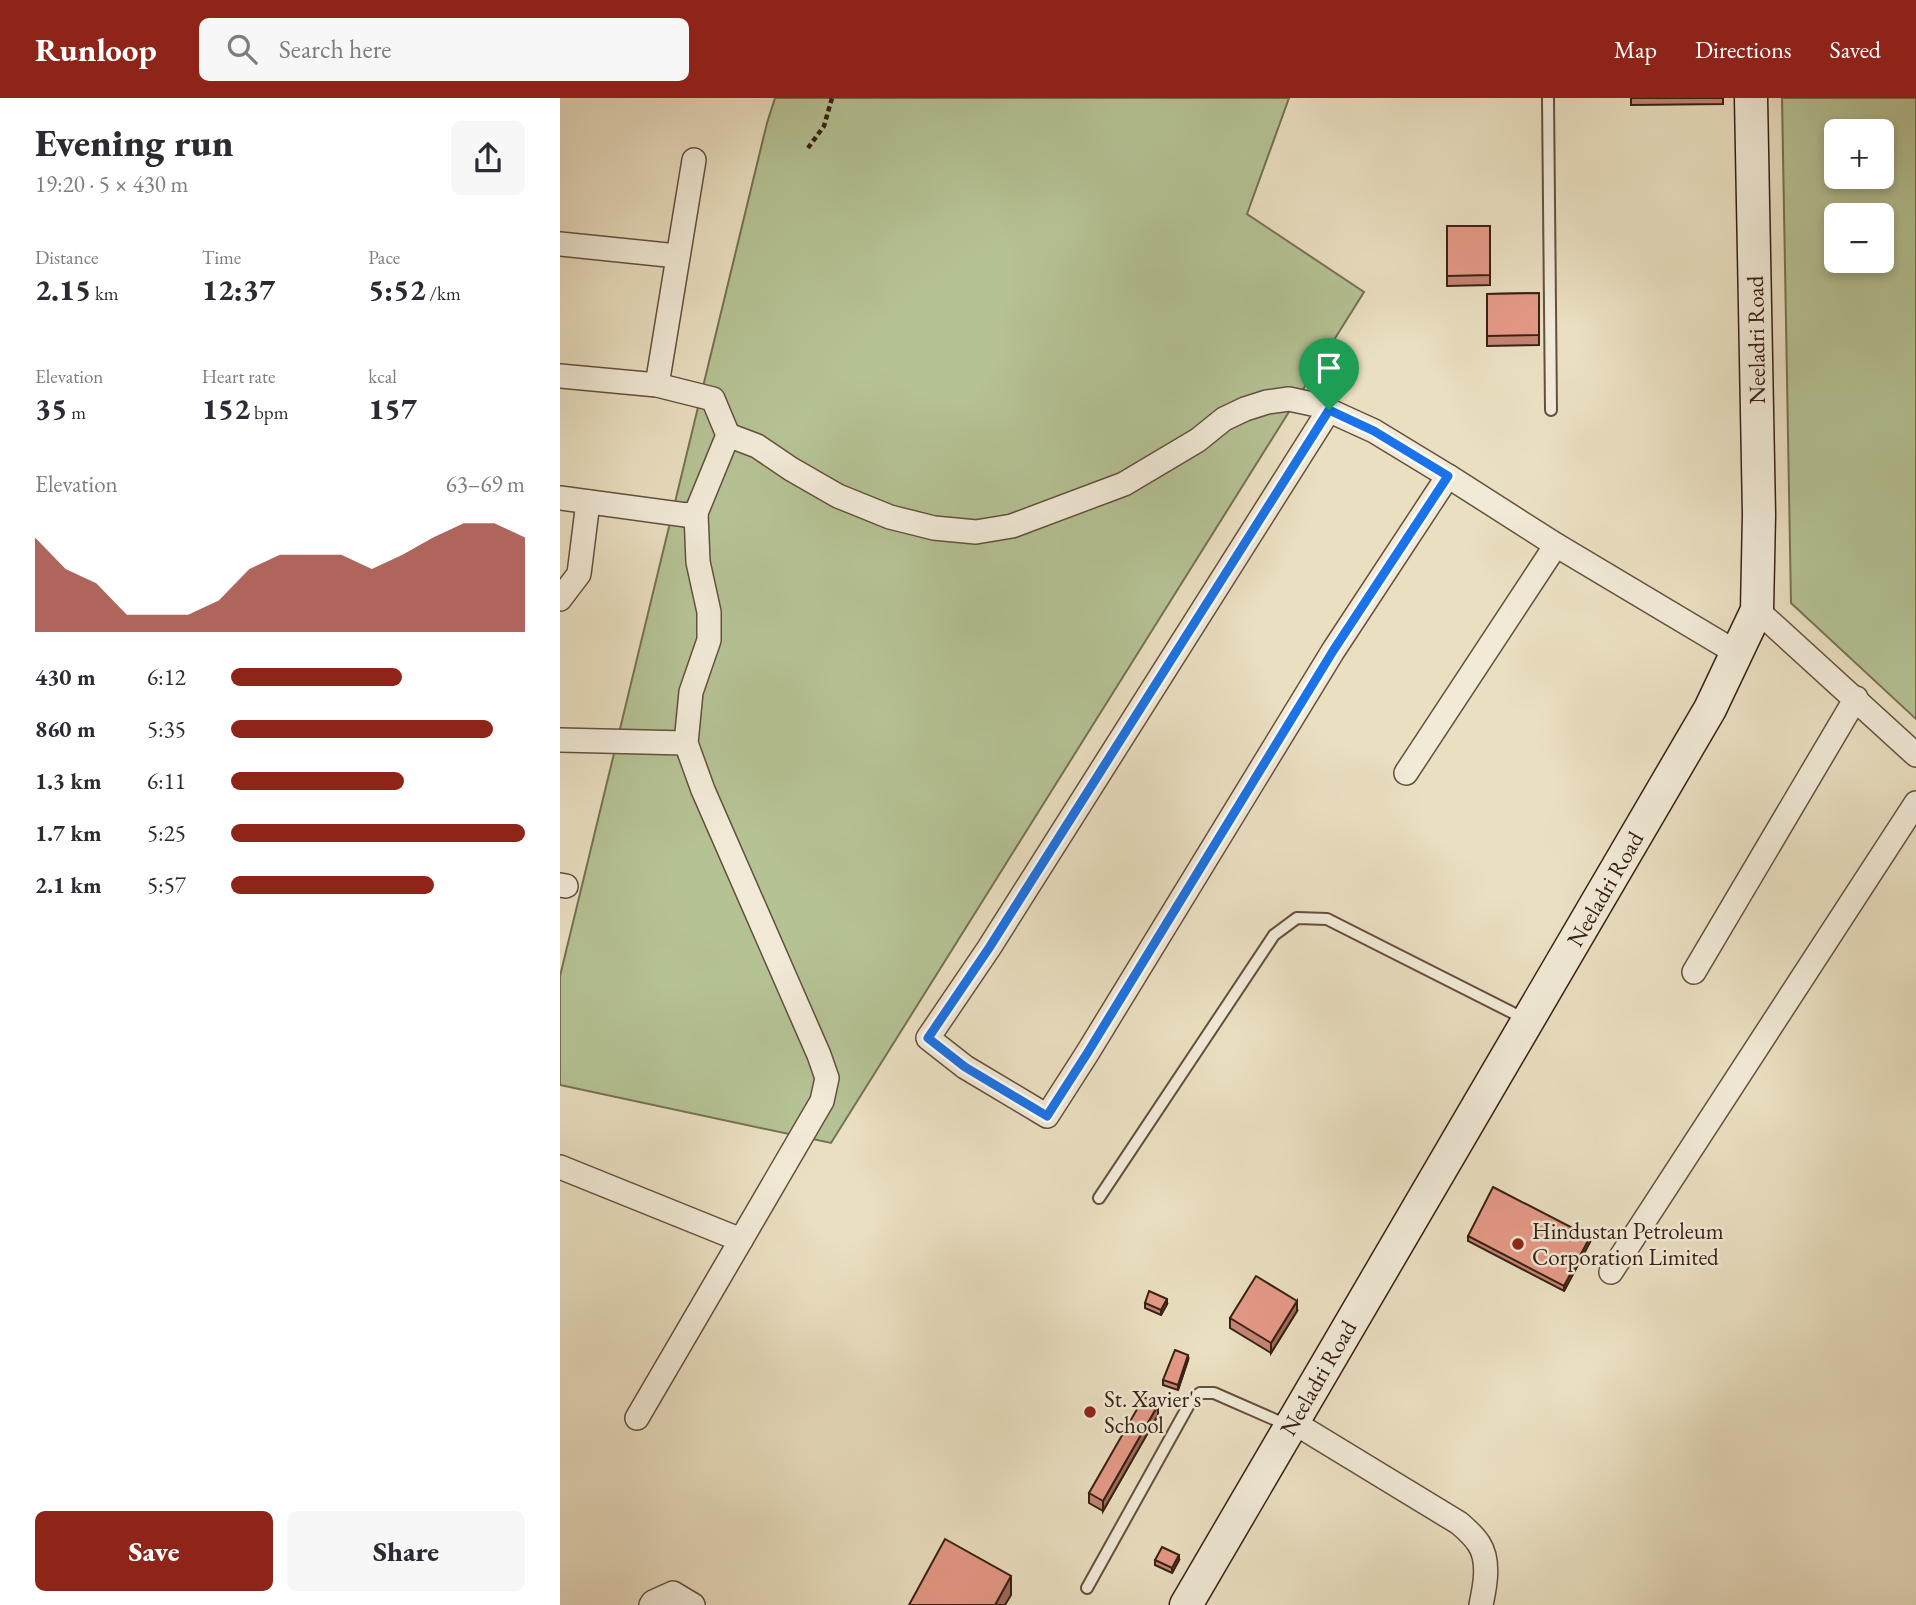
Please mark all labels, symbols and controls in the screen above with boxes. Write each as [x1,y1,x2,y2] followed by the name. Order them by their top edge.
[199,18,689,81] search box
[35,28,157,71] text: Runloop
[223,30,261,68] icon: search
[279,32,391,66] text: Search here
[1614,34,1657,65] text: Map
[1695,34,1792,65] text: Directions
[1830,34,1881,65] text: Saved
[35,118,233,167] text: Evening run
[1824,119,1894,273] map controls
[1824,119,1894,189] button: +
[451,121,525,195] button: share
[35,169,188,199] text: 19:20 · 5 × 430 m
[1824,203,1894,273] button: −
[35,245,98,270] text: Distance
[202,245,241,270] text: Time
[368,245,400,270] text: Pace
[35,270,91,309] text: 2.15
[202,270,275,309] text: 12:37
[368,270,426,309] text: 5:52
[1740,275,1772,404] street label: Neeladri Road
[91,281,119,306] text: km
[426,281,461,306] text: /km
[1299,338,1359,410] pin
[1310,349,1348,387] icon: arrive
[35,364,103,389] text: Elevation
[202,364,275,389] text: Heart rate
[368,364,397,389] text: kcal
[35,389,67,428] text: 35
[202,389,250,428] text: 152
[368,389,417,428] text: 157
[67,400,86,425] text: m
[250,400,289,425] text: bpm
[35,469,118,499] text: Elevation
[446,469,525,499] text: 63–69 m
[35,662,96,692] text: 430 m
[147,662,186,692] text: 6:12
[35,714,96,744] text: 860 m
[147,714,186,744] text: 5:35
[35,766,102,796] text: 1.3 km
[147,766,186,796] text: 6:11
[35,818,102,848] text: 1.7 km
[147,818,186,848] text: 5:25
[1560,826,1650,952] street label: Neeladri Road
[35,870,102,900] text: 2.1 km
[147,870,186,900] text: 5:57
[1532,1216,1724,1272] place label: Hindustan Petroleum Corporation Limited
[1510,1236,1526,1252] marker: Hindustan Petroleum Corporation Limited
[1273,1315,1363,1441] street label: Neeladri Road
[1104,1384,1201,1440] place label: St. Xavier's School
[1082,1404,1098,1420] marker: St. Xavier's School
[35,1511,273,1591] button: Save
[287,1511,525,1591] button: Share

